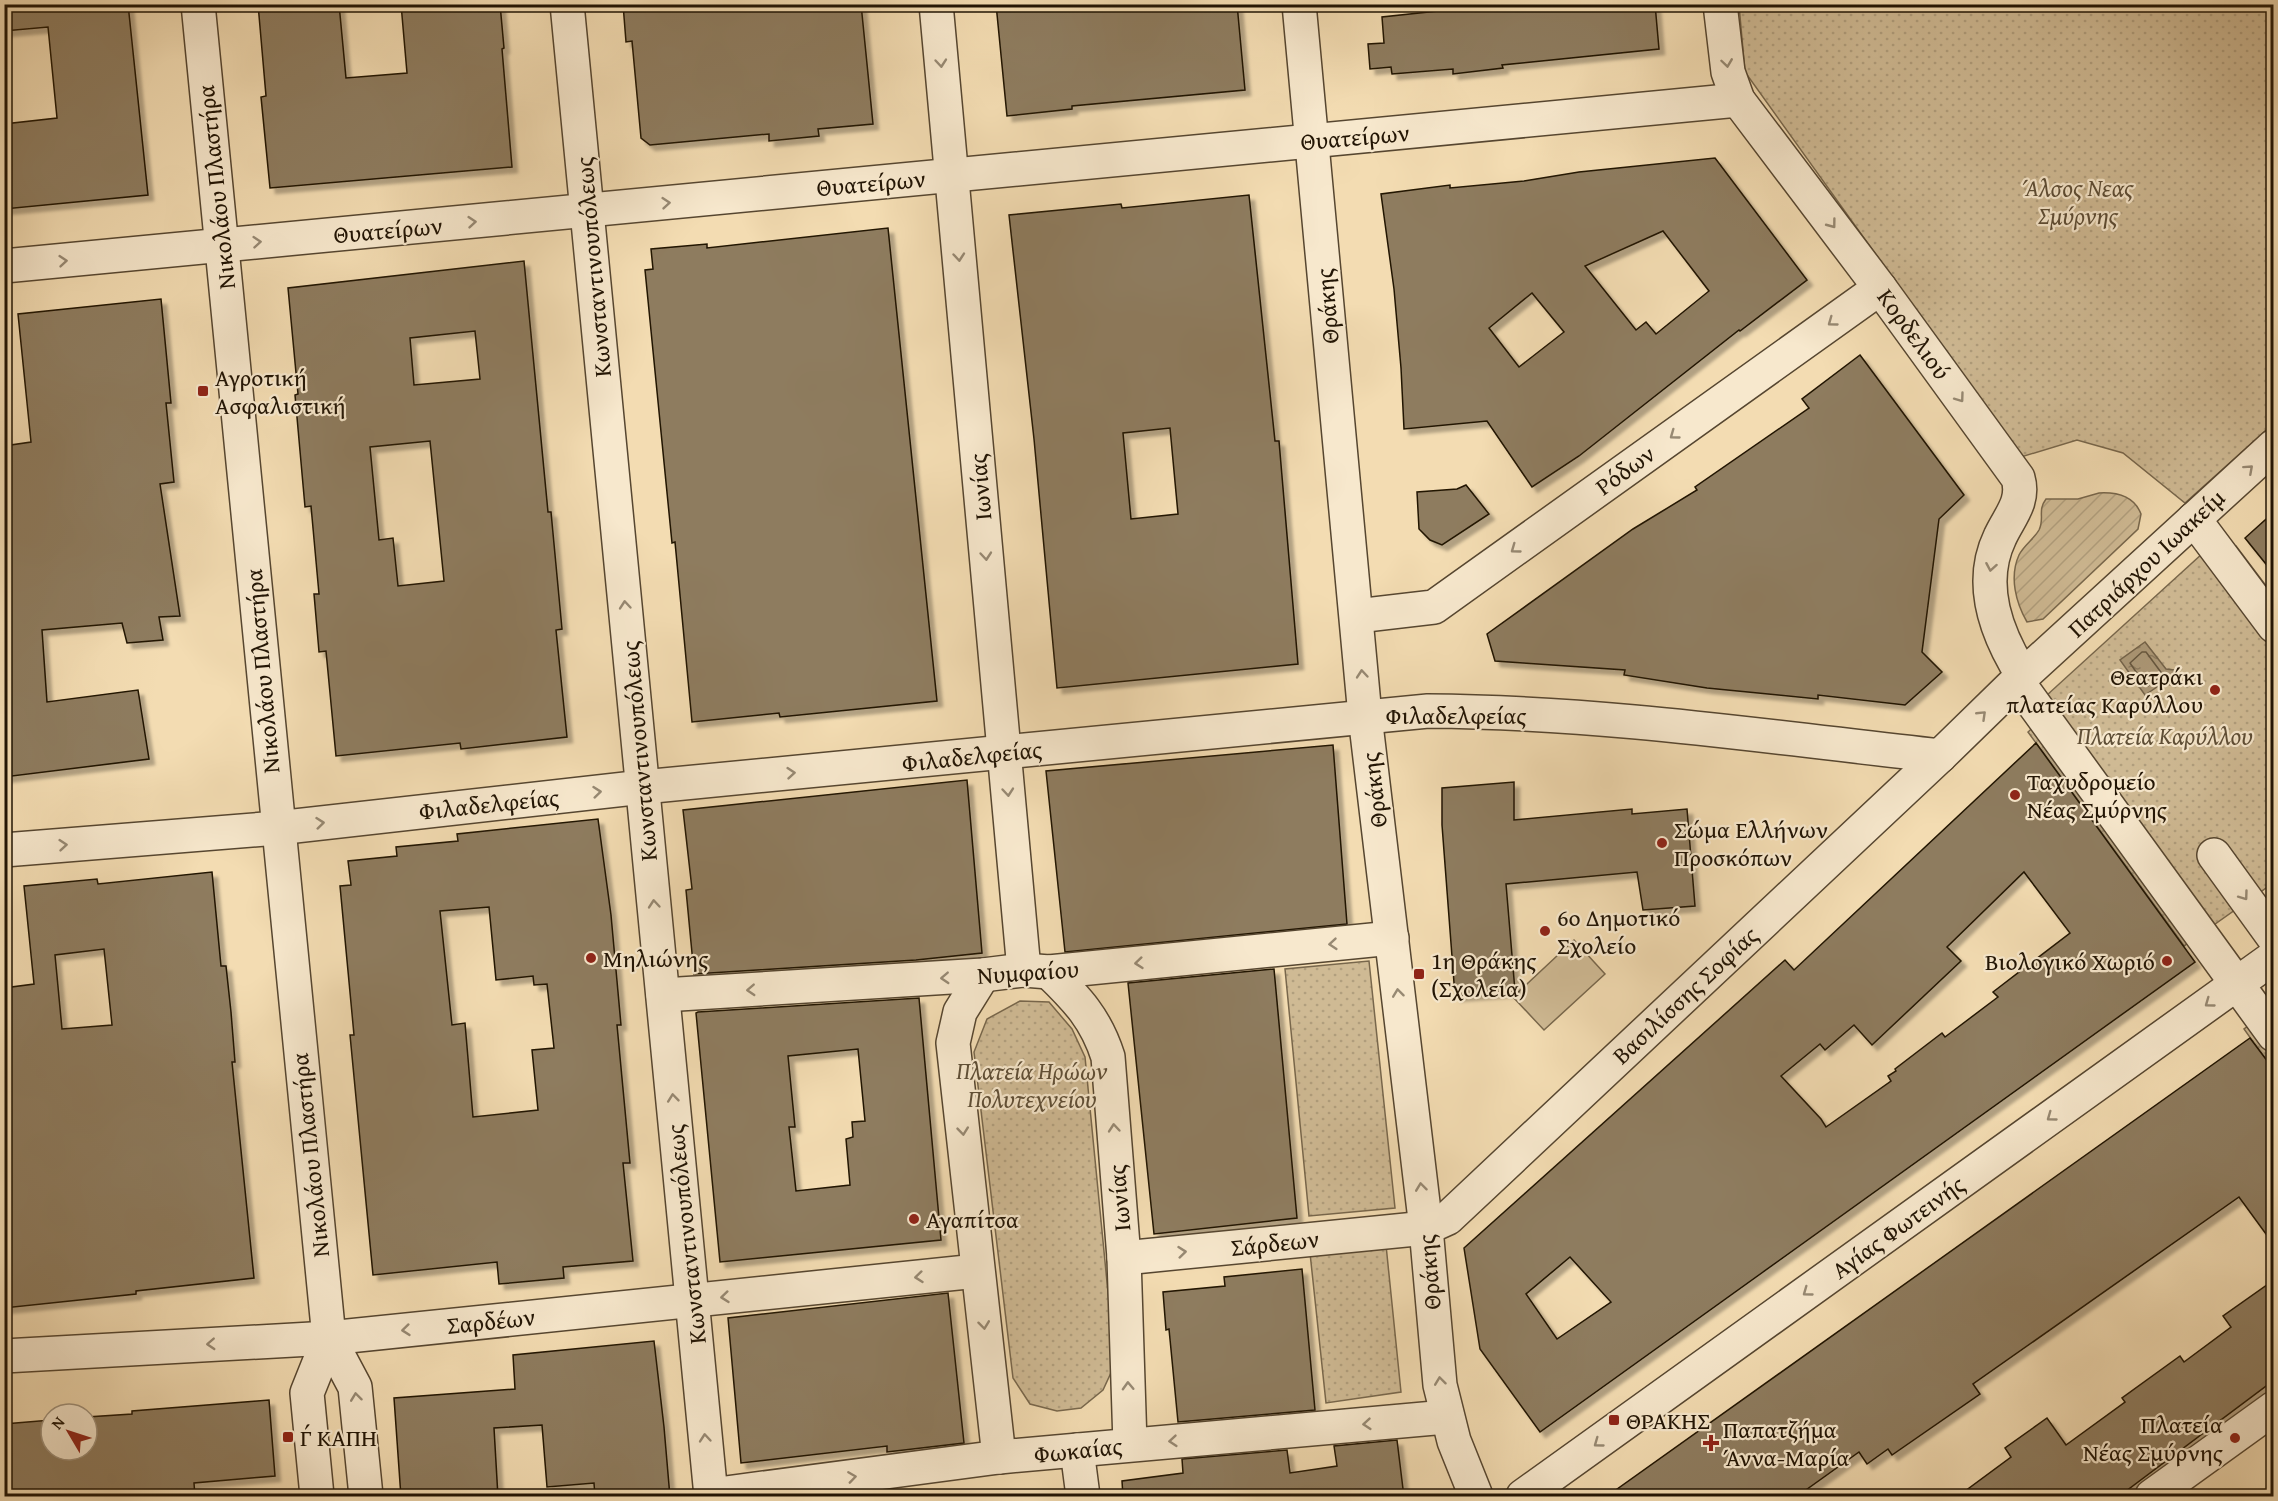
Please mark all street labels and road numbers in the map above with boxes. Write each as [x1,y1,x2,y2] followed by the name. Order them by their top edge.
[188,83,244,291] street label: Νικολάου Πλαστήρα
[1299,115,1411,159] street label: Θυατείρων
[566,155,620,379] street label: Κωνσταντινουπόλεως
[815,161,927,205] street label: Θυατείρων
[332,208,444,252] street label: Θυατείρων
[1306,267,1348,345] street label: Θράκης
[1869,281,1959,387] street label: Κορδελιού
[1588,436,1662,504] street label: Ρόδων
[960,452,1000,522] street label: Ιωνίας
[2059,480,2233,645] street label: Πατριάρχου Ιωακείμ
[236,567,288,775] street label: Νικολάου Πλαστήρα
[612,639,666,863] street label: Κωνσταντινουπόλεως
[1386,698,1526,733] street label: Φιλαδελφείας
[900,731,1044,781] street label: Φιλαδελφείας
[1352,750,1396,830] street label: Θράκης
[417,779,561,829] street label: Φιλαδελφείας
[1604,918,1766,1072] street label: Βασιλίσσης Σοφίας
[976,951,1080,993] street label: Νυμφαίου
[282,1051,338,1259] street label: Νικολάου Πλαστήρα
[657,1122,715,1346] street label: Κωνσταντινουπόλεως
[1099,1163,1139,1233] street label: Ιωνίας
[1824,1167,1972,1287] street label: Αγίας Φωτεινής
[1229,1221,1321,1265] street label: Σάρδεων
[1408,1233,1450,1311] street label: Θράκης
[445,1299,537,1343] street label: Σαρδέων
[1032,1428,1124,1472] street label: Φωκαίας

